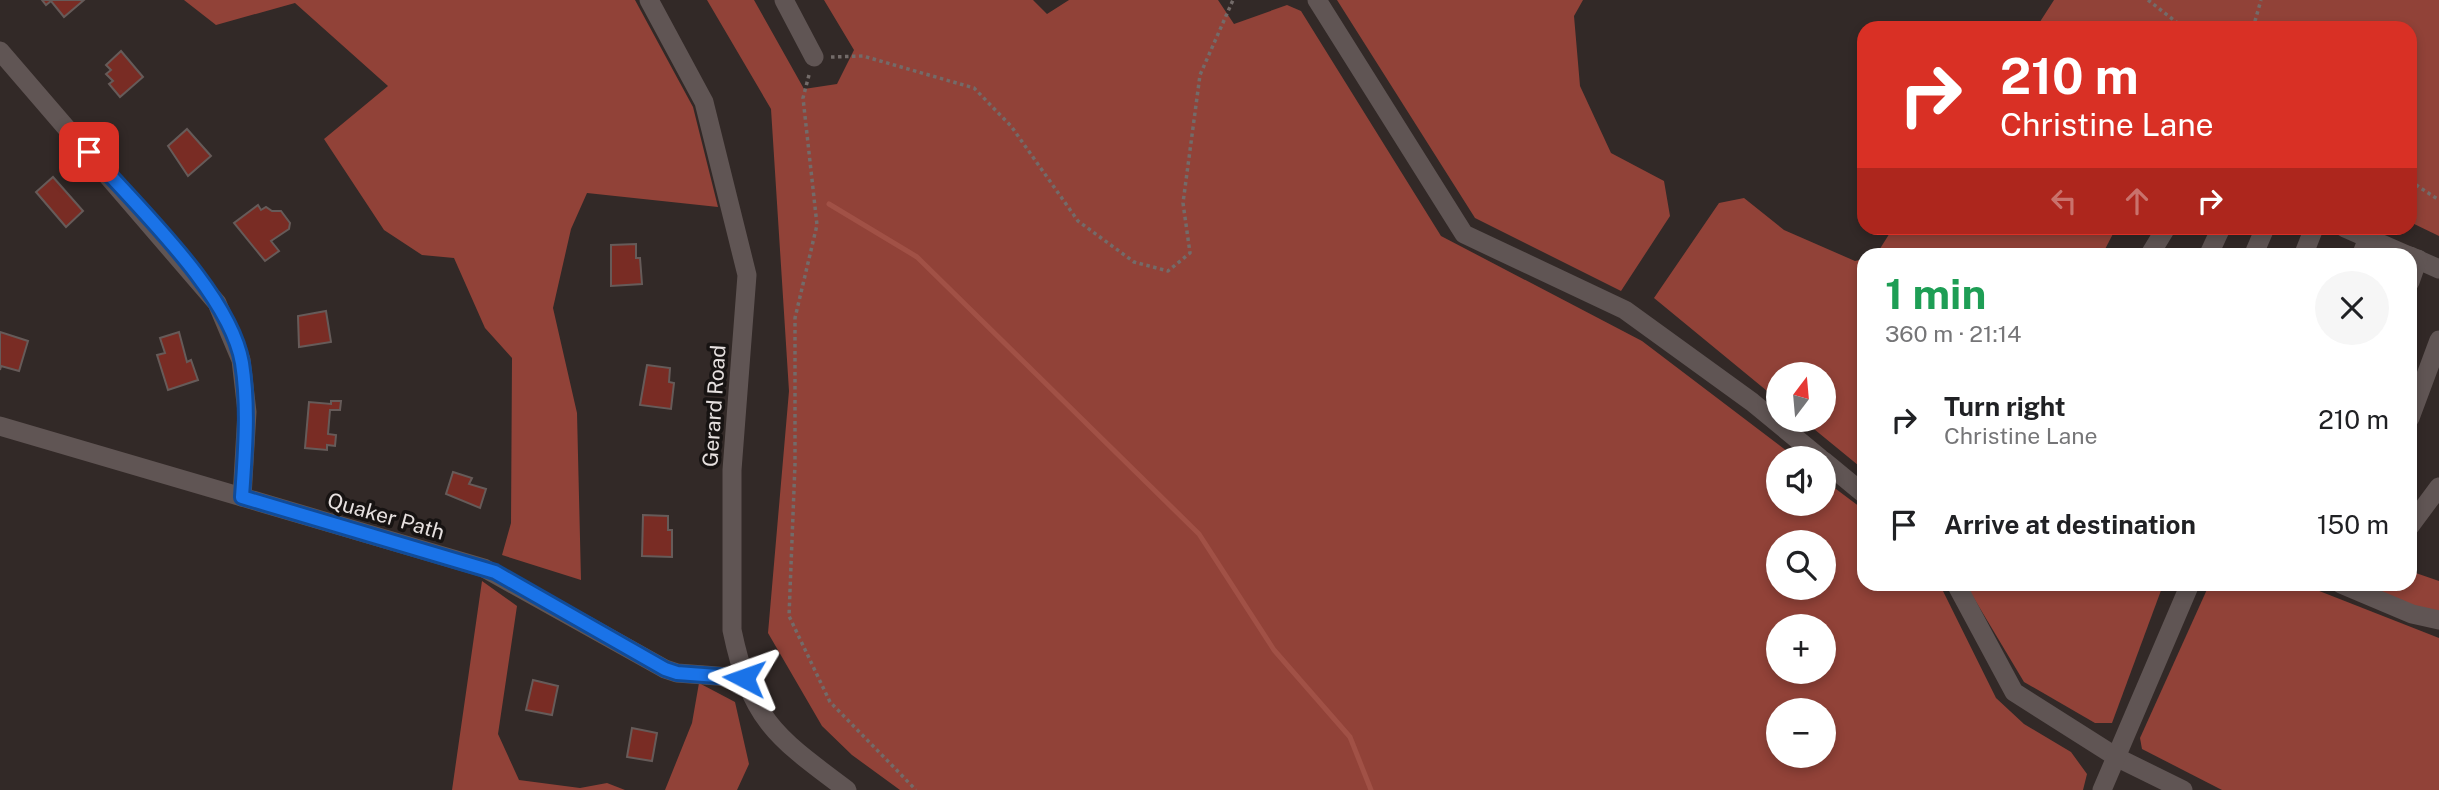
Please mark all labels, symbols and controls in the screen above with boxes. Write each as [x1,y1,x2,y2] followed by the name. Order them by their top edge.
[2000,47,2139,105] text: 210 m
[1885,49,1976,140] icon: right
[2000,106,2214,143] text: Christine Lane
[59,122,119,182] pin
[70,133,108,171] icon: arrive
[2045,182,2083,220] icon: left
[2118,182,2156,220] icon: ahead
[2191,182,2229,220] icon: right
[1885,269,1986,318] text: 1 min
[2315,271,2389,345] button: close
[1885,320,2021,347] text: 360 m · 21:14
[697,344,731,468] street label: Gerard Road
[1766,362,1836,432] north arrow
[1766,362,1836,768] map controls
[1944,391,2066,422] text: Turn right
[1885,401,1923,439] icon: right
[2318,404,2389,435] text: 210 m
[1944,422,2098,449] text: Christine Lane
[1766,446,1836,516] button: sound
[325,487,447,545] street label: Quaker Path
[1885,506,1923,544] icon: arrive
[1944,509,2196,540] text: Arrive at destination
[2317,509,2389,540] text: 150 m
[1766,530,1836,600] button: search
[1766,614,1836,684] button: +
[707,641,781,715] position arrow
[1766,698,1836,768] button: −

